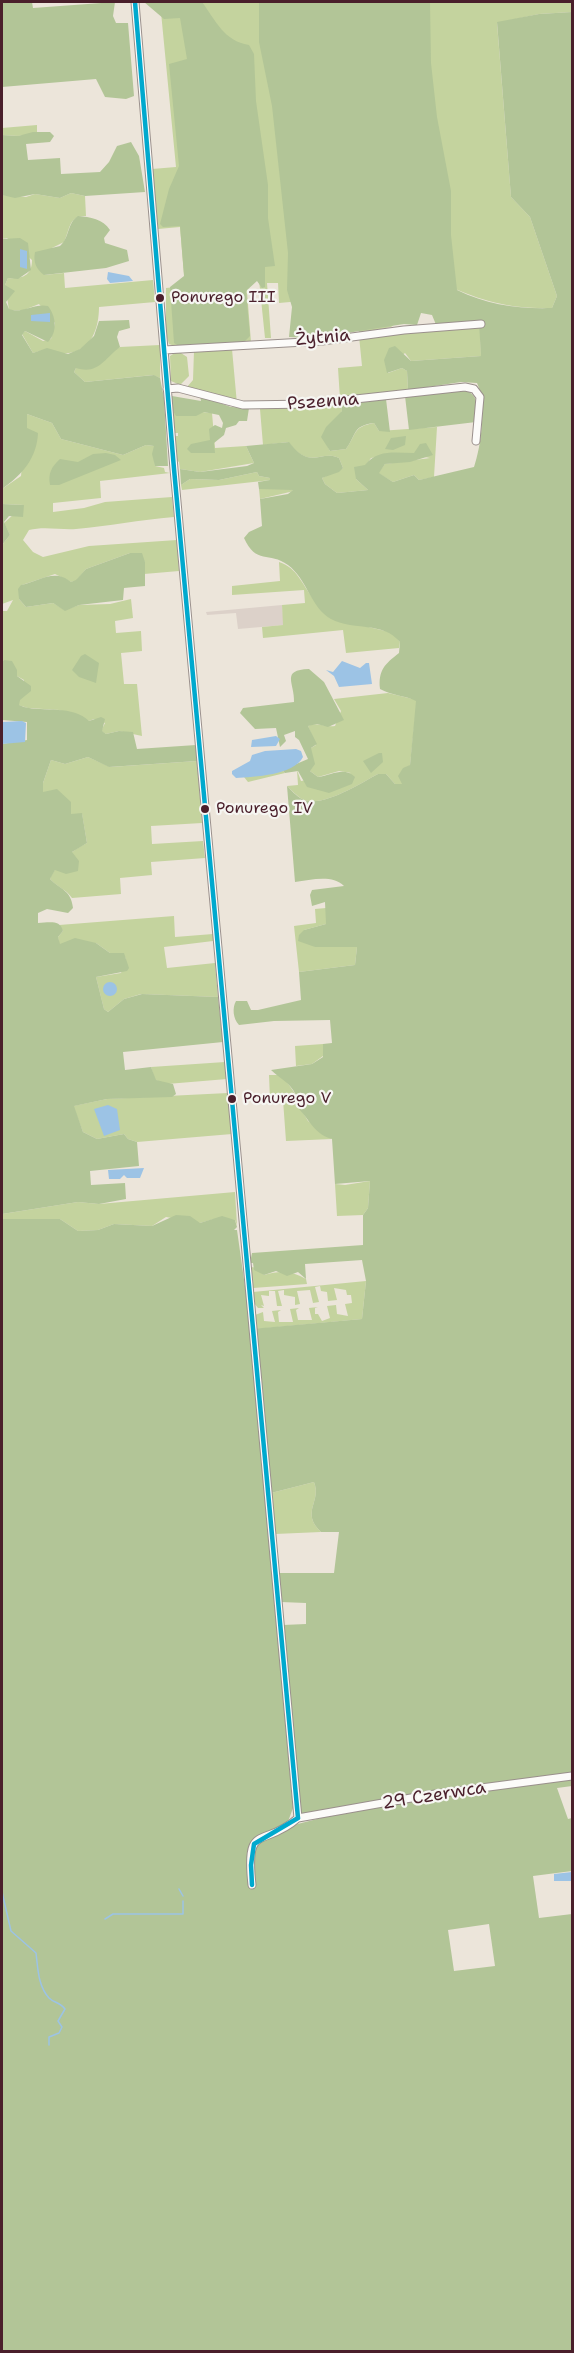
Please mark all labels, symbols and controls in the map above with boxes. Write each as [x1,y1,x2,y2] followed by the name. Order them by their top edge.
[171,288,275,308] place label: Ponurego III
[154,292,166,304] marker: Ponurego III
[295,325,351,351] street label: Żytnia
[286,389,360,415] street label: Pszenna
[216,799,313,819] place label: Ponurego IV
[199,803,211,815] marker: Ponurego IV
[243,1089,331,1109] place label: Ponurego V
[226,1093,238,1105] marker: Ponurego V
[380,1777,488,1815] street label: 29 Czerwca

